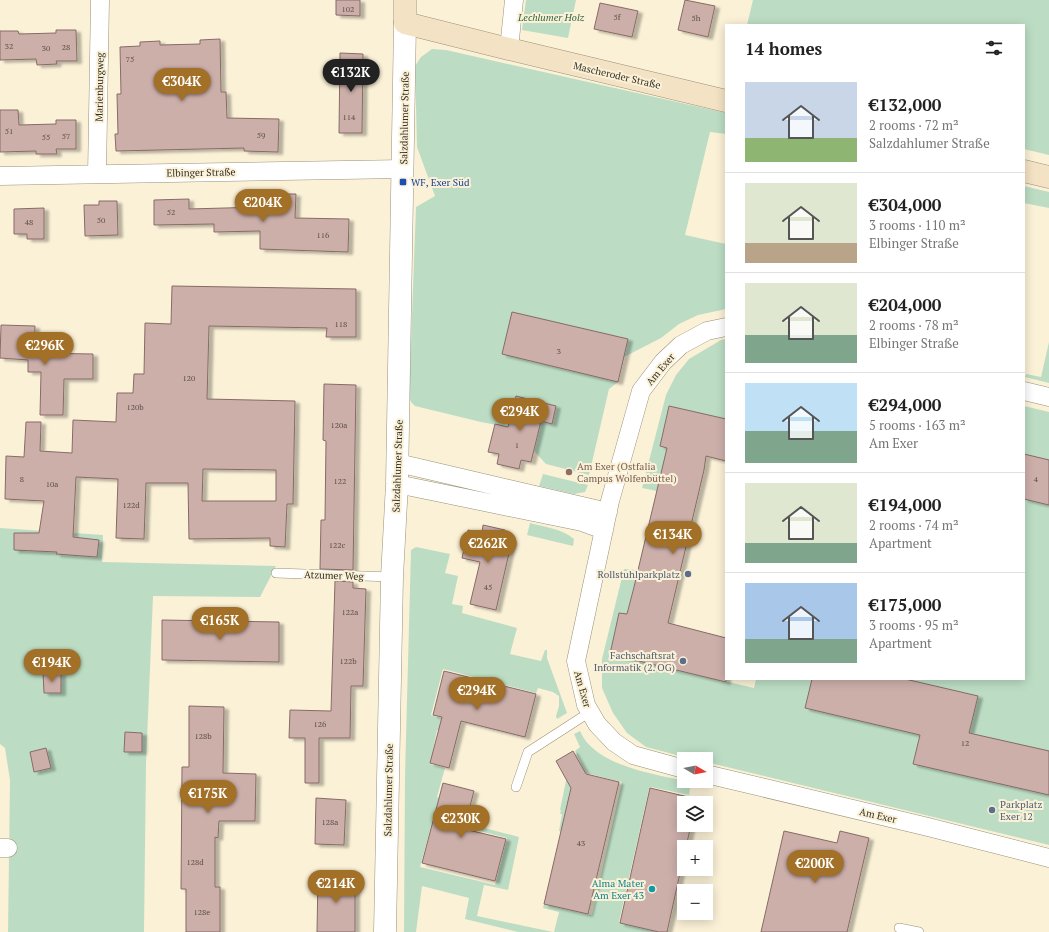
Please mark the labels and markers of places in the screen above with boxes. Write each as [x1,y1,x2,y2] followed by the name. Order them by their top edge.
[323,59,379,93] pin: €132K
[154,68,210,102] pin: €304K
[411,176,470,189] place label: WF, Exer Süd
[398,177,408,187] marker: WF, Exer Süd
[235,189,291,223] pin: €204K
[17,332,73,366] pin: €296K
[492,398,548,432] pin: €294K
[577,460,677,485] place label: Am Exer (Ostfalia Campus Wolfenbüttel)
[564,467,574,477] marker: Am Exer (Ostfalia Campus Wolfenbüttel)
[645,521,701,555] pin: €134K
[460,530,516,564] pin: €262K
[598,568,680,581] place label: Rollstuhlparkplatz
[683,569,693,579] marker: Rollstuhlparkplatz
[192,607,248,641] pin: €165K
[24,649,80,683] pin: €194K
[594,649,675,674] place label: Fachschaftsrat Informatik (2. OG)
[678,656,688,666] marker: Fachschaftsrat Informatik (2. OG)
[449,677,505,711] pin: €294K
[180,780,236,814] pin: €175K
[1000,798,1042,823] place label: Parkplatz Exer 12
[433,805,489,839] pin: €230K
[987,805,997,815] marker: Parkplatz Exer 12
[787,850,843,884] pin: €200K
[308,870,364,904] pin: €214K
[592,877,644,902] place label: Alma Mater Am Exer 43
[647,884,657,894] marker: Alma Mater Am Exer 43

